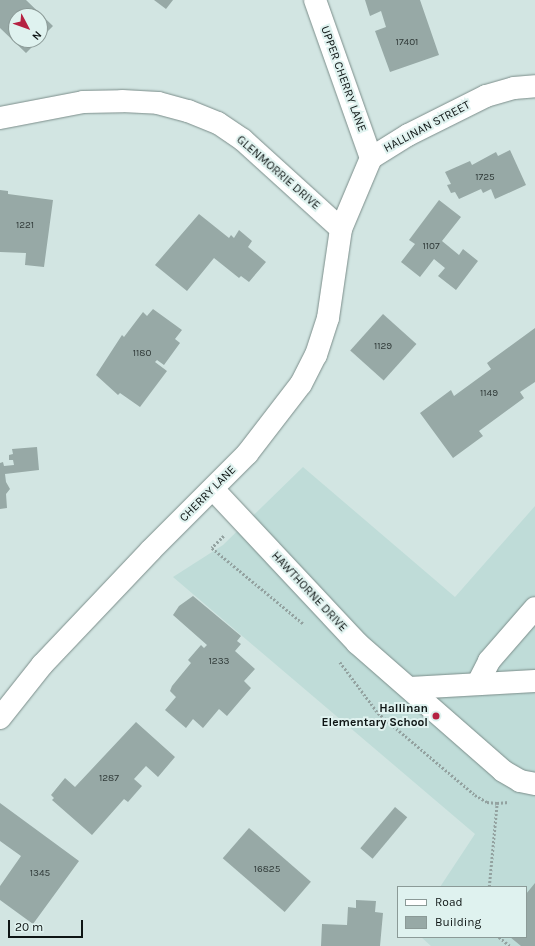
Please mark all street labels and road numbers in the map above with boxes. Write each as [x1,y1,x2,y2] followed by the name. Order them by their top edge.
[317,24,369,134] street label: UPPER CHERRY LANE
[381,98,473,156] street label: HALLINAN STREET
[233,133,323,213] street label: GLENMORRIE DRIVE
[177,463,239,525] street label: CHERRY LANE
[268,549,350,635] street label: HAWTHORNE DRIVE

